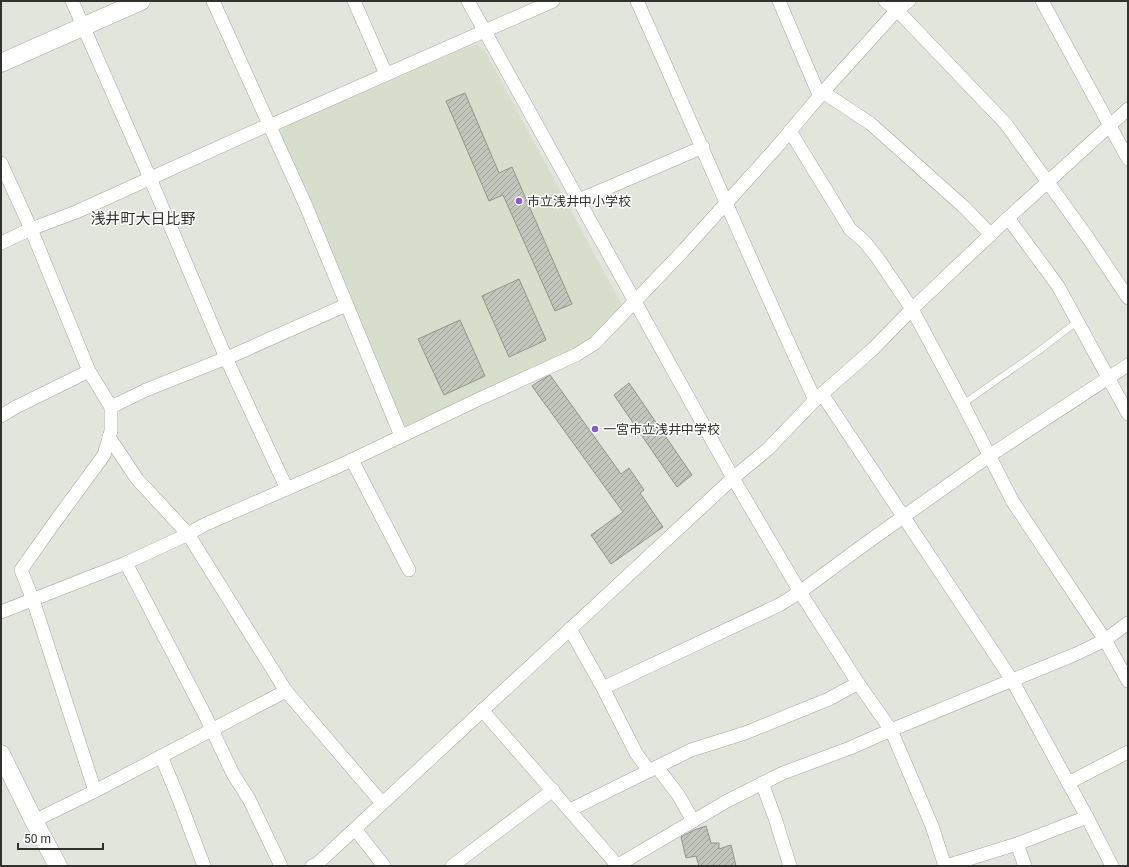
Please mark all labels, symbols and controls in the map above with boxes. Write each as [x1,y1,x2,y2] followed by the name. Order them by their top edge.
[527,194,631,209] place label: 市立浅井中小学校
[514,196,524,206] marker: 市立浅井中小学校
[90,210,196,228] district label: 浅井町大日比野
[603,422,720,437] place label: 一宮市立浅井中学校
[590,424,600,434] marker: 一宮市立浅井中学校
[18,825,103,851] scale bar
[24,832,51,846] text: 50 m

